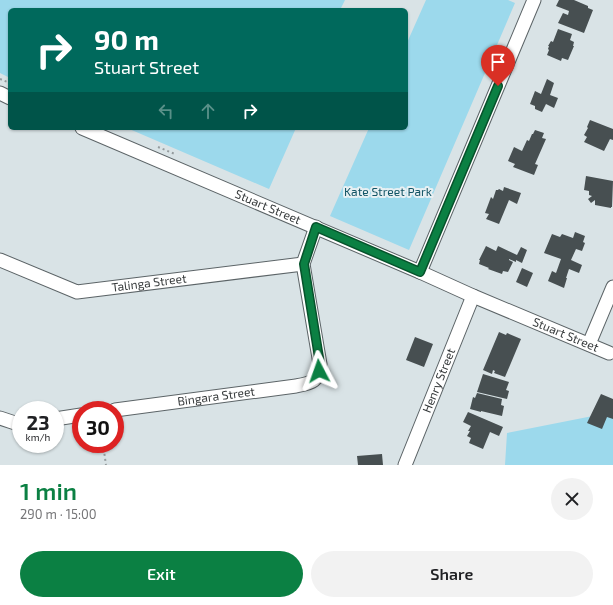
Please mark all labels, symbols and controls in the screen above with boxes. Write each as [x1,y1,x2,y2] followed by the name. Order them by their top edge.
[94,22,159,56] text: 90 m
[28,24,80,76] icon: right
[481,45,515,86] pin
[487,51,509,73] icon: arrive
[94,56,199,78] text: Stuart Street
[155,100,177,122] icon: left
[197,100,219,122] icon: ahead
[239,100,261,122] icon: right
[344,184,432,198] park label: Kate Street Park
[233,186,304,227] street label: Stuart Street
[111,270,188,294] street label: Talinga Street
[531,314,601,354] street label: Stuart Street
[419,345,457,415] street label: Henry Street
[298,350,340,392] position arrow
[176,383,256,408] street label: Bingara Street
[72,401,124,453] speed limit sign: 30
[27,410,49,434] text: 23
[26,431,50,443] text: km/h
[20,476,77,505] text: 1 min
[551,478,593,520] button: close
[20,506,97,522] text: 290 m · 15:00
[20,551,303,597] button: Exit
[311,551,593,597] button: Share

